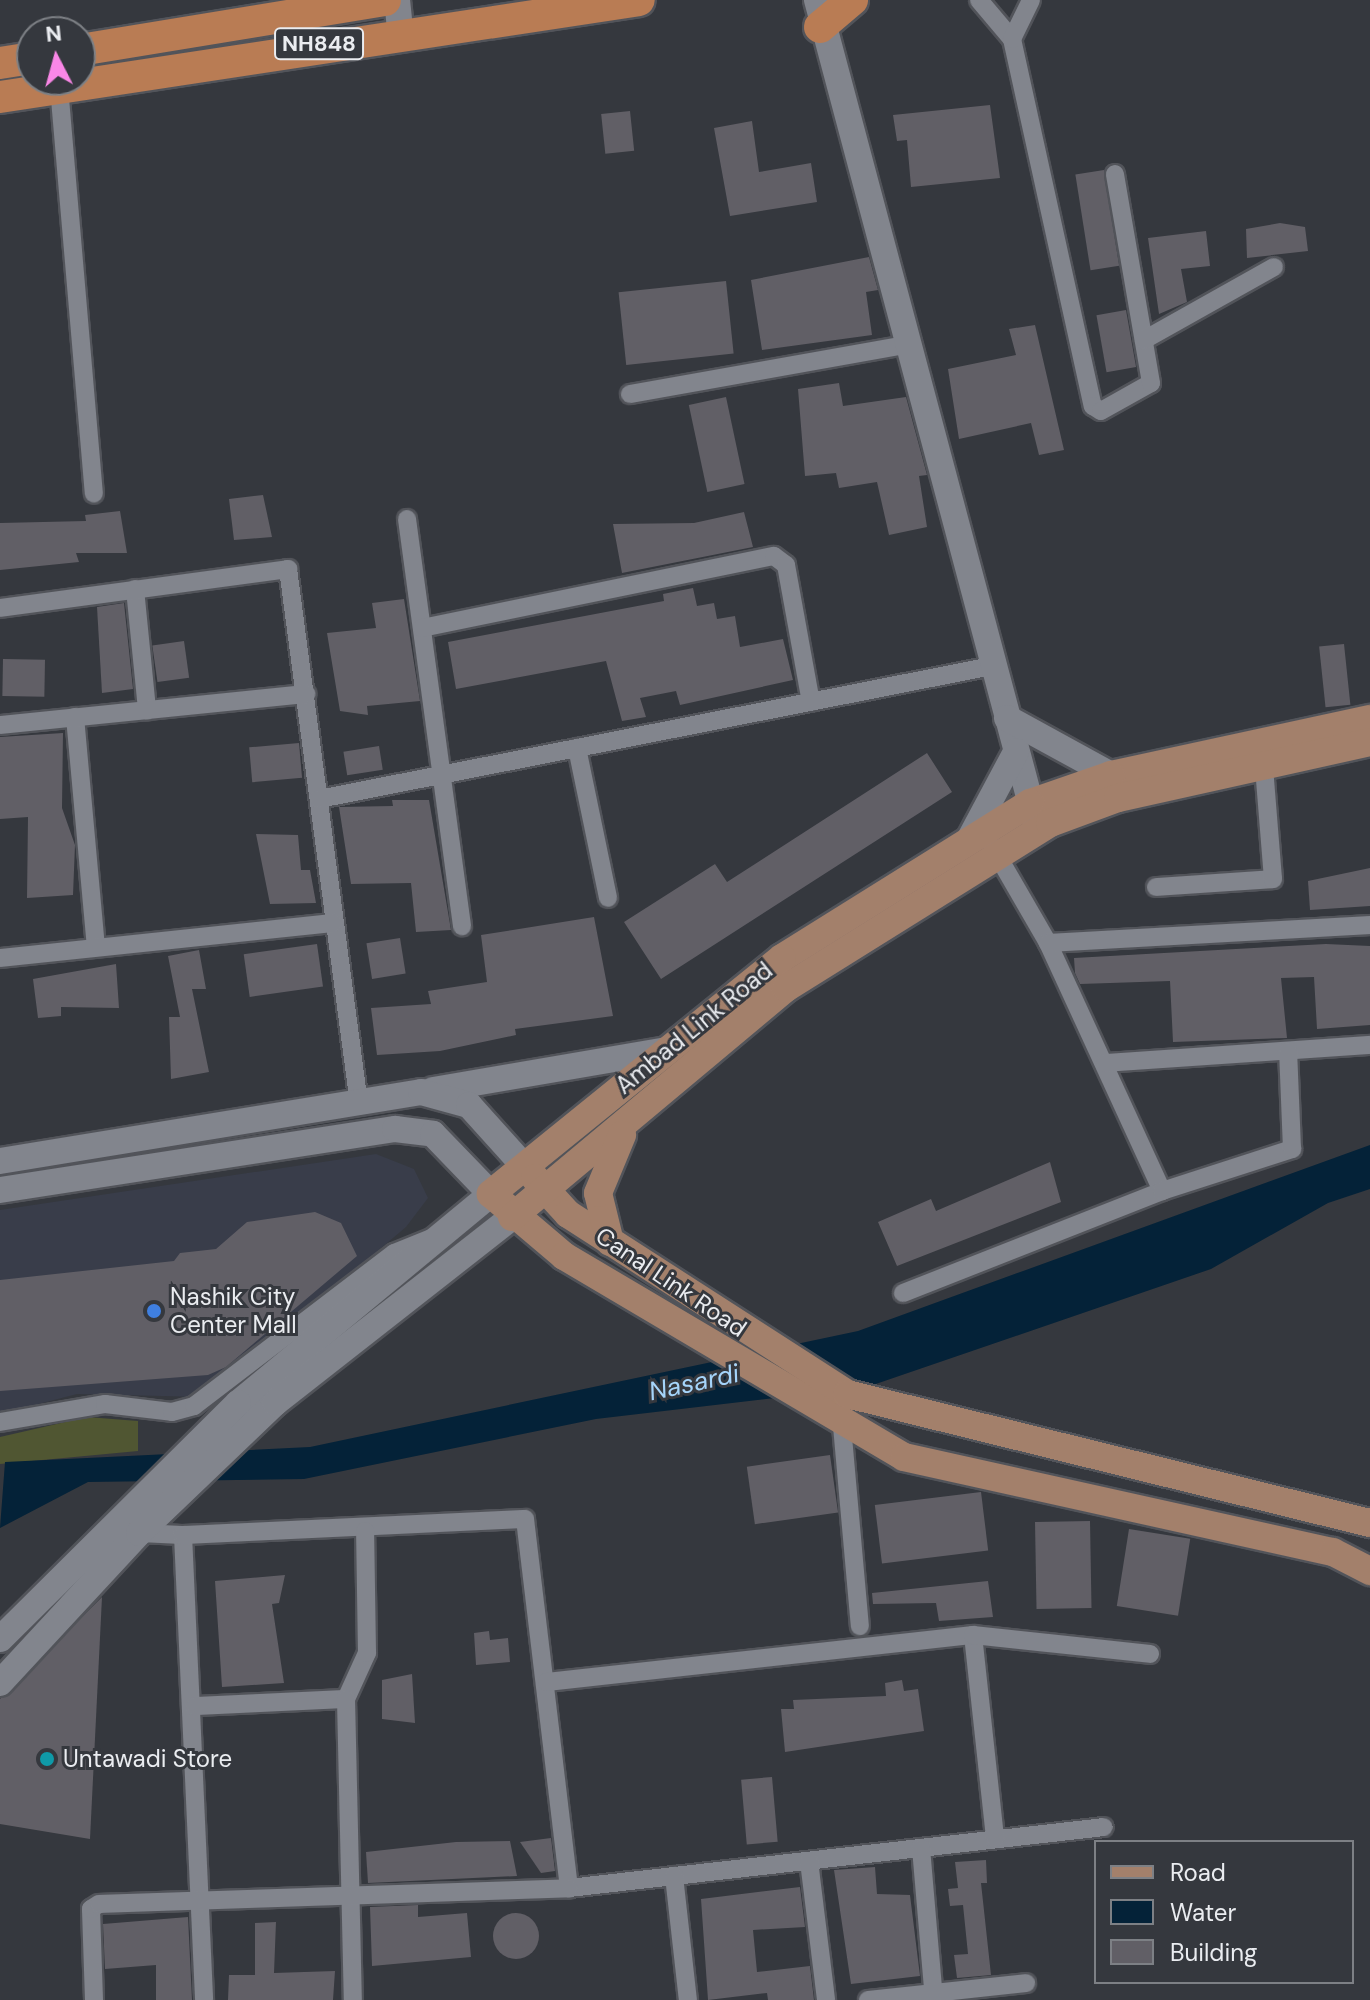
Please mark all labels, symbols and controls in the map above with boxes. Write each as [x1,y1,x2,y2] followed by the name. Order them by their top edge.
[16,16,96,96] north arrow
[44,18,63,49] text: N
[273,26,365,62] road number: NH848
[610,956,778,1100] street label: Ambad Link Road
[590,1221,752,1343] street label: Canal Link Road
[170,1283,297,1339] place label: Nashik City Center Mall
[145,1302,163,1320] marker: Nashik City Center Mall
[646,1358,742,1408] water label: Nasardi
[63,1745,232,1773] place label: Untawadi Store
[38,1750,56,1768] marker: Untawadi Store
[1094,1840,1354,1984] legend
[1170,1857,1226,1888] text: Road
[1170,1897,1236,1928] text: Water
[1170,1937,1257,1968] text: Building

